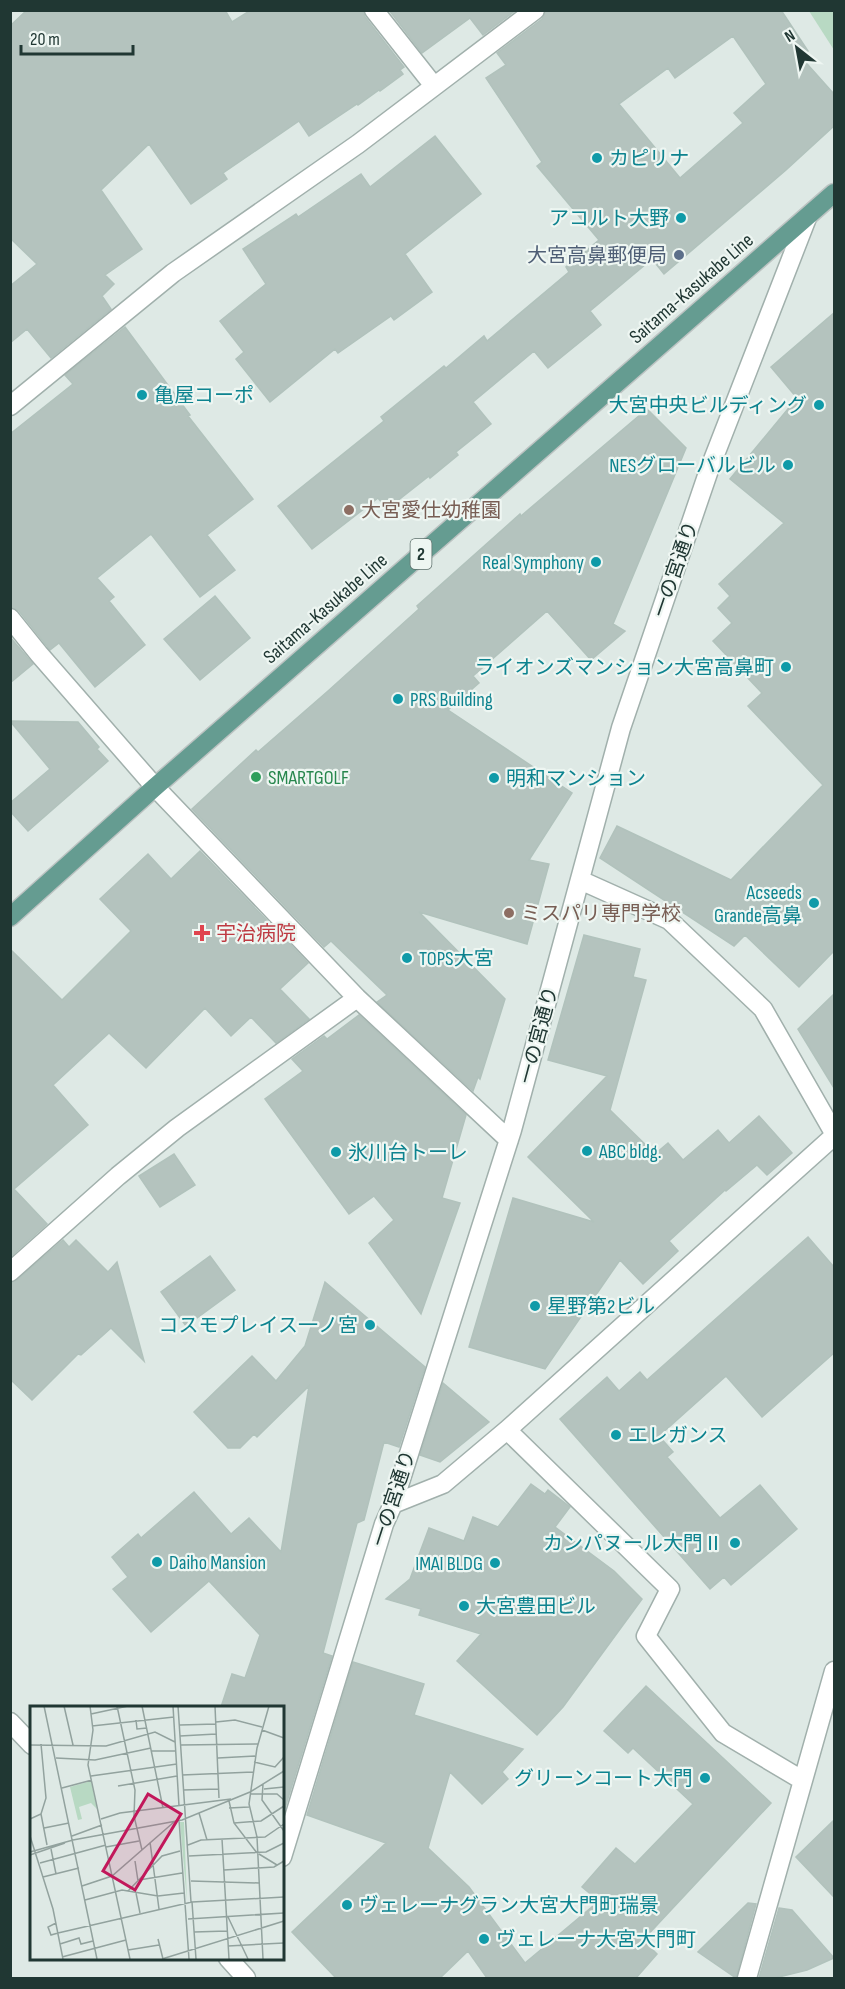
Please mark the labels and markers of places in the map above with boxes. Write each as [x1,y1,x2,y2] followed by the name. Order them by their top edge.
[609,147,689,171] place label: カピリナ
[590,151,604,165] marker: カピリナ
[549,207,669,231] place label: アコルト大野
[674,211,688,225] marker: アコルト大野
[527,244,667,268] place label: 大宮高鼻郵便局
[672,248,686,262] marker: 大宮高鼻郵便局
[154,384,254,408] place label: 亀屋コーポ
[135,388,149,402] marker: 亀屋コーポ
[608,394,807,418] place label: 大宮中央ビルディング
[812,398,826,412] marker: 大宮中央ビルディング
[609,454,776,478] place label: NESグローバルビル
[781,458,795,472] marker: NESグローバルビル
[361,499,501,523] place label: 大宮愛仕幼稚園
[342,503,356,517] marker: 大宮愛仕幼稚園
[482,551,584,575] place label: Real Symphony
[589,555,603,569] marker: Real Symphony
[474,656,774,680] place label: ライオンズマンション大宮高鼻町
[779,660,793,674] marker: ライオンズマンション大宮高鼻町
[410,688,493,712] place label: PRS Building
[391,692,405,706] marker: PRS Building
[268,766,349,790] place label: SMARTGOLF
[506,767,646,791] place label: 明和マンション
[249,770,263,784] marker: SMARTGOLF
[487,771,501,785] marker: 明和マンション
[714,881,802,928] place label: Acseeds Grande高鼻
[807,896,821,910] marker: Acseeds Grande高鼻
[521,902,681,926] place label: ミスパリ専門学校
[502,906,516,920] marker: ミスパリ専門学校
[216,922,296,946] place label: 宇治病院
[193,924,211,942] marker: 宇治病院
[419,947,494,971] place label: TOPS大宮
[400,951,414,965] marker: TOPS大宮
[598,1140,661,1164] place label: ABC bldg.
[348,1141,468,1165] place label: 氷川台トーレ
[580,1144,594,1158] marker: ABC bldg.
[329,1145,343,1159] marker: 氷川台トーレ
[547,1295,655,1319] place label: 星野第2ビル
[528,1299,542,1313] marker: 星野第2ビル
[159,1314,358,1338] place label: コスモプレイス一ノ宮
[363,1318,377,1332] marker: コスモプレイス一ノ宮
[628,1424,728,1448] place label: エレガンス
[609,1428,623,1442] marker: エレガンス
[543,1532,723,1556] place label: カンパヌール大門Ⅱ
[728,1536,742,1550] marker: カンパヌール大門Ⅱ
[169,1551,266,1575] place label: Daiho Mansion
[415,1552,483,1576] place label: IMAI BLDG
[150,1555,164,1569] marker: Daiho Mansion
[488,1556,502,1570] marker: IMAI BLDG
[476,1595,596,1619] place label: 大宮豊田ビル
[457,1599,471,1613] marker: 大宮豊田ビル
[514,1767,693,1791] place label: グリーンコート大門
[698,1771,712,1785] marker: グリーンコート大門
[359,1894,659,1918] place label: ヴェレーナグラン大宮大門町瑞景
[340,1898,354,1912] marker: ヴェレーナグラン大宮大門町瑞景
[496,1928,696,1952] place label: ヴェレーナ大宮大門町
[477,1932,491,1946] marker: ヴェレーナ大宮大門町

